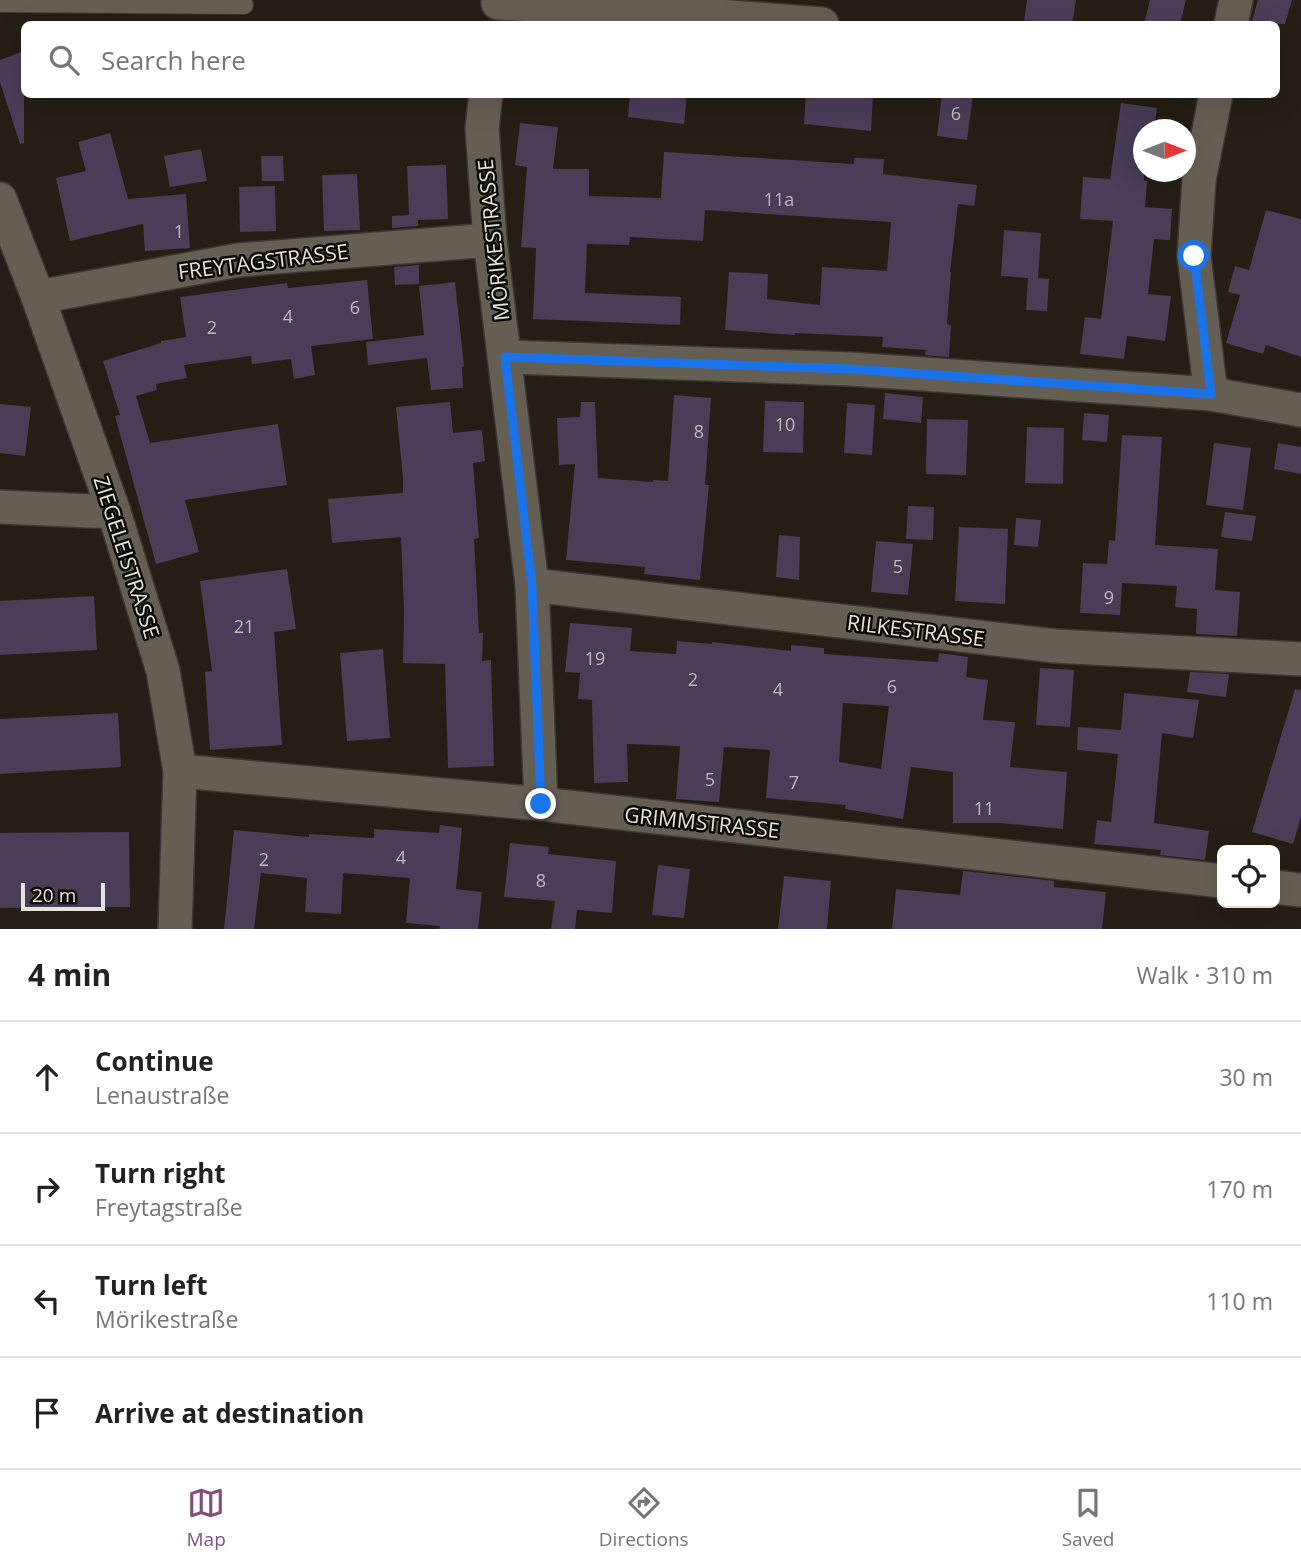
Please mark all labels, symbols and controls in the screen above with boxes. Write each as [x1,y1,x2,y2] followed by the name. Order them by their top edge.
[21,21,1280,98] search box
[45,41,83,79] icon: search
[101,42,246,78] text: Search here
[951,101,961,125] house number: 6
[1133,119,1196,182] north arrow
[471,158,515,322] street label: MÖRIKESTRASSE
[764,187,794,211] house number: 11a
[174,219,184,243] house number: 1
[176,237,350,285] street label: FREYTAGSTRASSE
[1178,240,1209,271] route start
[350,295,360,319] house number: 6
[283,304,293,328] house number: 4
[207,315,217,339] house number: 2
[775,412,795,436] house number: 10
[694,419,704,443] house number: 8
[88,472,166,642] street label: ZIEGELEISTRASSE
[893,554,903,578] house number: 5
[1104,585,1114,609] house number: 9
[846,608,986,652] street label: RILKESTRASSE
[234,614,254,638] house number: 21
[585,646,605,670] house number: 19
[688,667,698,691] house number: 2
[887,674,897,698] house number: 6
[773,677,783,701] house number: 4
[705,767,715,791] house number: 5
[789,770,799,794] house number: 7
[525,788,556,819] route end
[974,796,994,820] house number: 11
[623,800,781,844] street label: GRIMMSTRASSE
[396,845,406,869] house number: 4
[1217,845,1280,908] map controls
[1217,845,1280,908] button: locate
[259,847,269,871] house number: 2
[536,868,546,892] house number: 8
[21,880,105,912] scale bar
[32,882,76,908] text: 20 m
[28,954,111,995] text: 4 min
[1136,959,1273,991] text: Walk · 310 m
[95,1043,214,1079] text: Continue
[28,1058,66,1096] icon: ahead
[1219,1061,1273,1093] text: 30 m
[95,1079,230,1111] text: Lenaustraße
[95,1155,226,1191] text: Turn right
[28,1170,66,1208] icon: right
[1206,1173,1273,1205] text: 170 m
[95,1191,243,1223] text: Freytagstraße
[95,1267,207,1303] text: Turn left
[28,1282,66,1320] icon: left
[1206,1285,1273,1317] text: 110 m
[95,1303,238,1335] text: Mörikestraße
[28,1394,66,1432] icon: arrive
[95,1395,364,1431] text: Arrive at destination
[187,1484,226,1552] tab: Map
[599,1484,689,1552] tab: Directions
[1062,1484,1114,1552] tab: Saved

